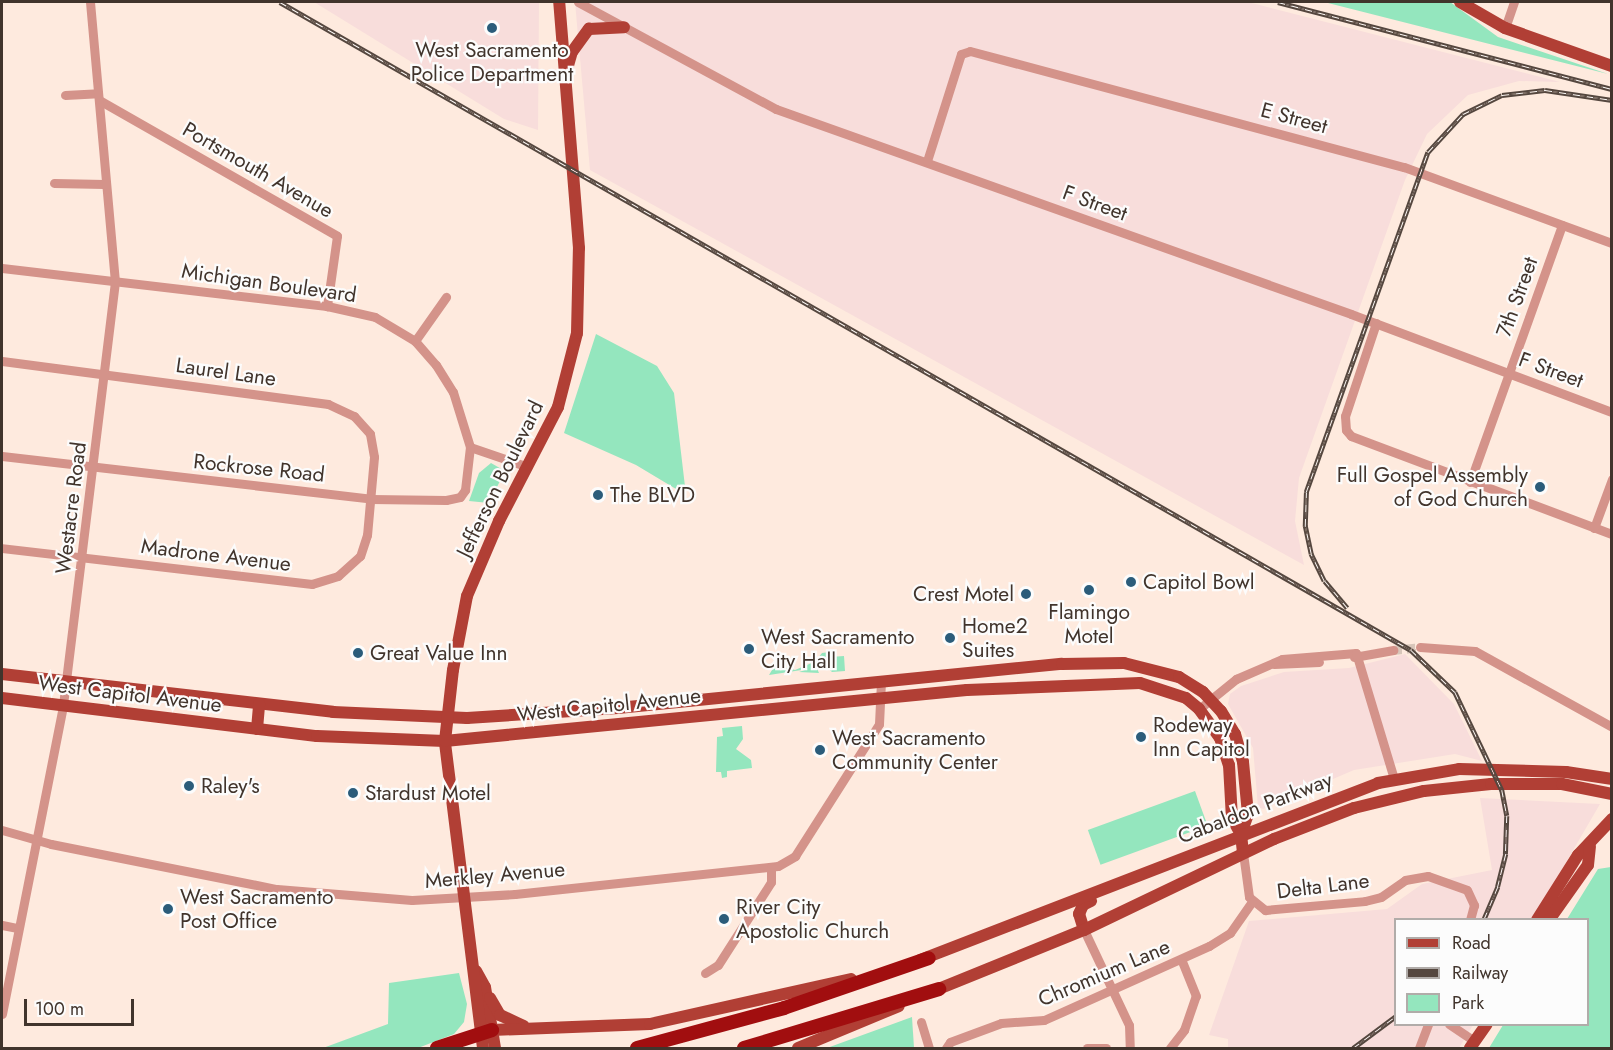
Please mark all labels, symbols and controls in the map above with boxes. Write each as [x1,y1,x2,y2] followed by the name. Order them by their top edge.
[485,21,499,35] marker: West Sacramento Police Department
[411,37,573,87] place label: West Sacramento Police Department
[1258,97,1330,139] street label: E Street
[178,117,338,223] street label: Portsmouth Avenue
[1059,180,1131,226] street label: F Street
[1491,253,1543,341] street label: 7th Street
[180,258,358,308] street label: Michigan Boulevard
[1515,347,1587,393] street label: F Street
[174,353,278,391] street label: Laurel Lane
[451,397,549,561] street label: Jefferson Boulevard
[50,441,92,575] street label: Westacre Road
[192,449,326,487] street label: Rockrose Road
[1337,462,1528,512] place label: Full Gospel Assembly of God Church
[1533,480,1547,494] marker: Full Gospel Assembly of God Church
[610,482,695,508] place label: The BLVD
[591,488,605,502] marker: The BLVD
[140,533,292,577] street label: Madrone Avenue
[1143,569,1255,595] place label: Capitol Bowl
[1124,575,1138,589] marker: Capitol Bowl
[913,581,1014,607] place label: Crest Motel
[1082,583,1096,597] marker: Flamingo Motel
[1019,587,1033,601] marker: Crest Motel
[1048,599,1130,649] place label: Flamingo Motel
[962,613,1028,663] place label: Home2 Suites
[761,624,914,674] place label: West Sacramento City Hall
[943,631,957,645] marker: Home2 Suites
[370,640,507,666] place label: Great Value Inn
[742,642,756,656] marker: West Sacramento City Hall
[351,646,365,660] marker: Great Value Inn
[37,670,223,718] street label: West Capitol Avenue
[516,683,702,727] street label: West Capitol Avenue
[1153,712,1250,762] place label: Rodeway Inn Capitol
[832,725,998,775] place label: West Sacramento Community Center
[1134,730,1148,744] marker: Rodeway Inn Capitol
[813,743,827,757] marker: West Sacramento Community Center
[1174,767,1336,849] street label: Cabaldon Parkway
[201,773,260,799] place label: Raley's
[182,779,196,793] marker: Raley's
[365,780,491,806] place label: Stardust Motel
[346,786,360,800] marker: Stardust Motel
[424,856,566,894] street label: Merkley Avenue
[1275,868,1371,904] street label: Delta Lane
[180,884,333,934] place label: West Sacramento Post Office
[736,894,889,944] place label: River City Apostolic Church
[161,902,175,916] marker: West Sacramento Post Office
[717,912,731,926] marker: River City Apostolic Church
[1394,918,1589,1026] legend
[1452,930,1491,956] text: Road
[1034,934,1174,1012] street label: Chromium Lane
[1452,960,1508,986] text: Railway
[27,987,136,1025] scale bar
[1452,990,1484,1016] text: Park
[35,996,84,1022] text: 100 m

